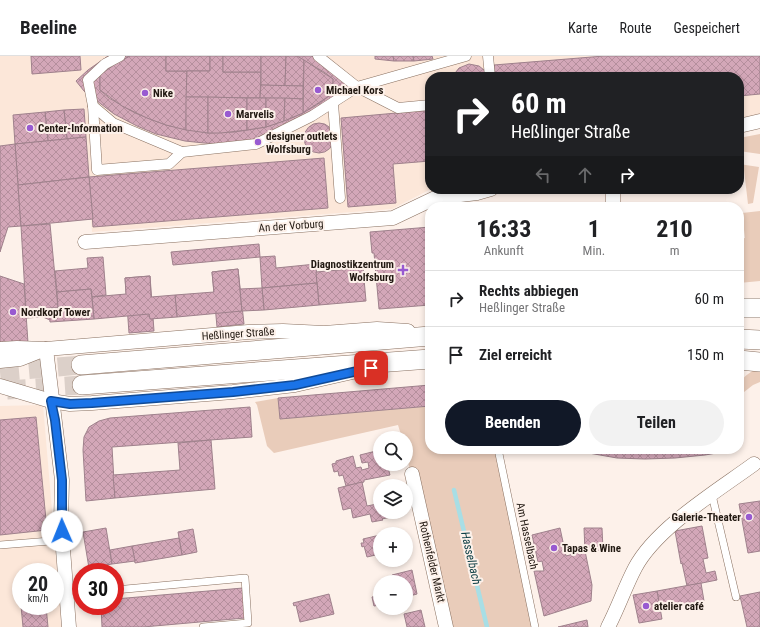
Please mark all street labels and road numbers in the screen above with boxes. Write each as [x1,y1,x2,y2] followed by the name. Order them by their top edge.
[258,217,324,235] street label: An der Vorburg
[201,325,275,343] street label: Heßlinger Straße
[514,501,540,571] street label: Am Hasselbach
[416,520,448,604] street label: Rothenfelder Markt

